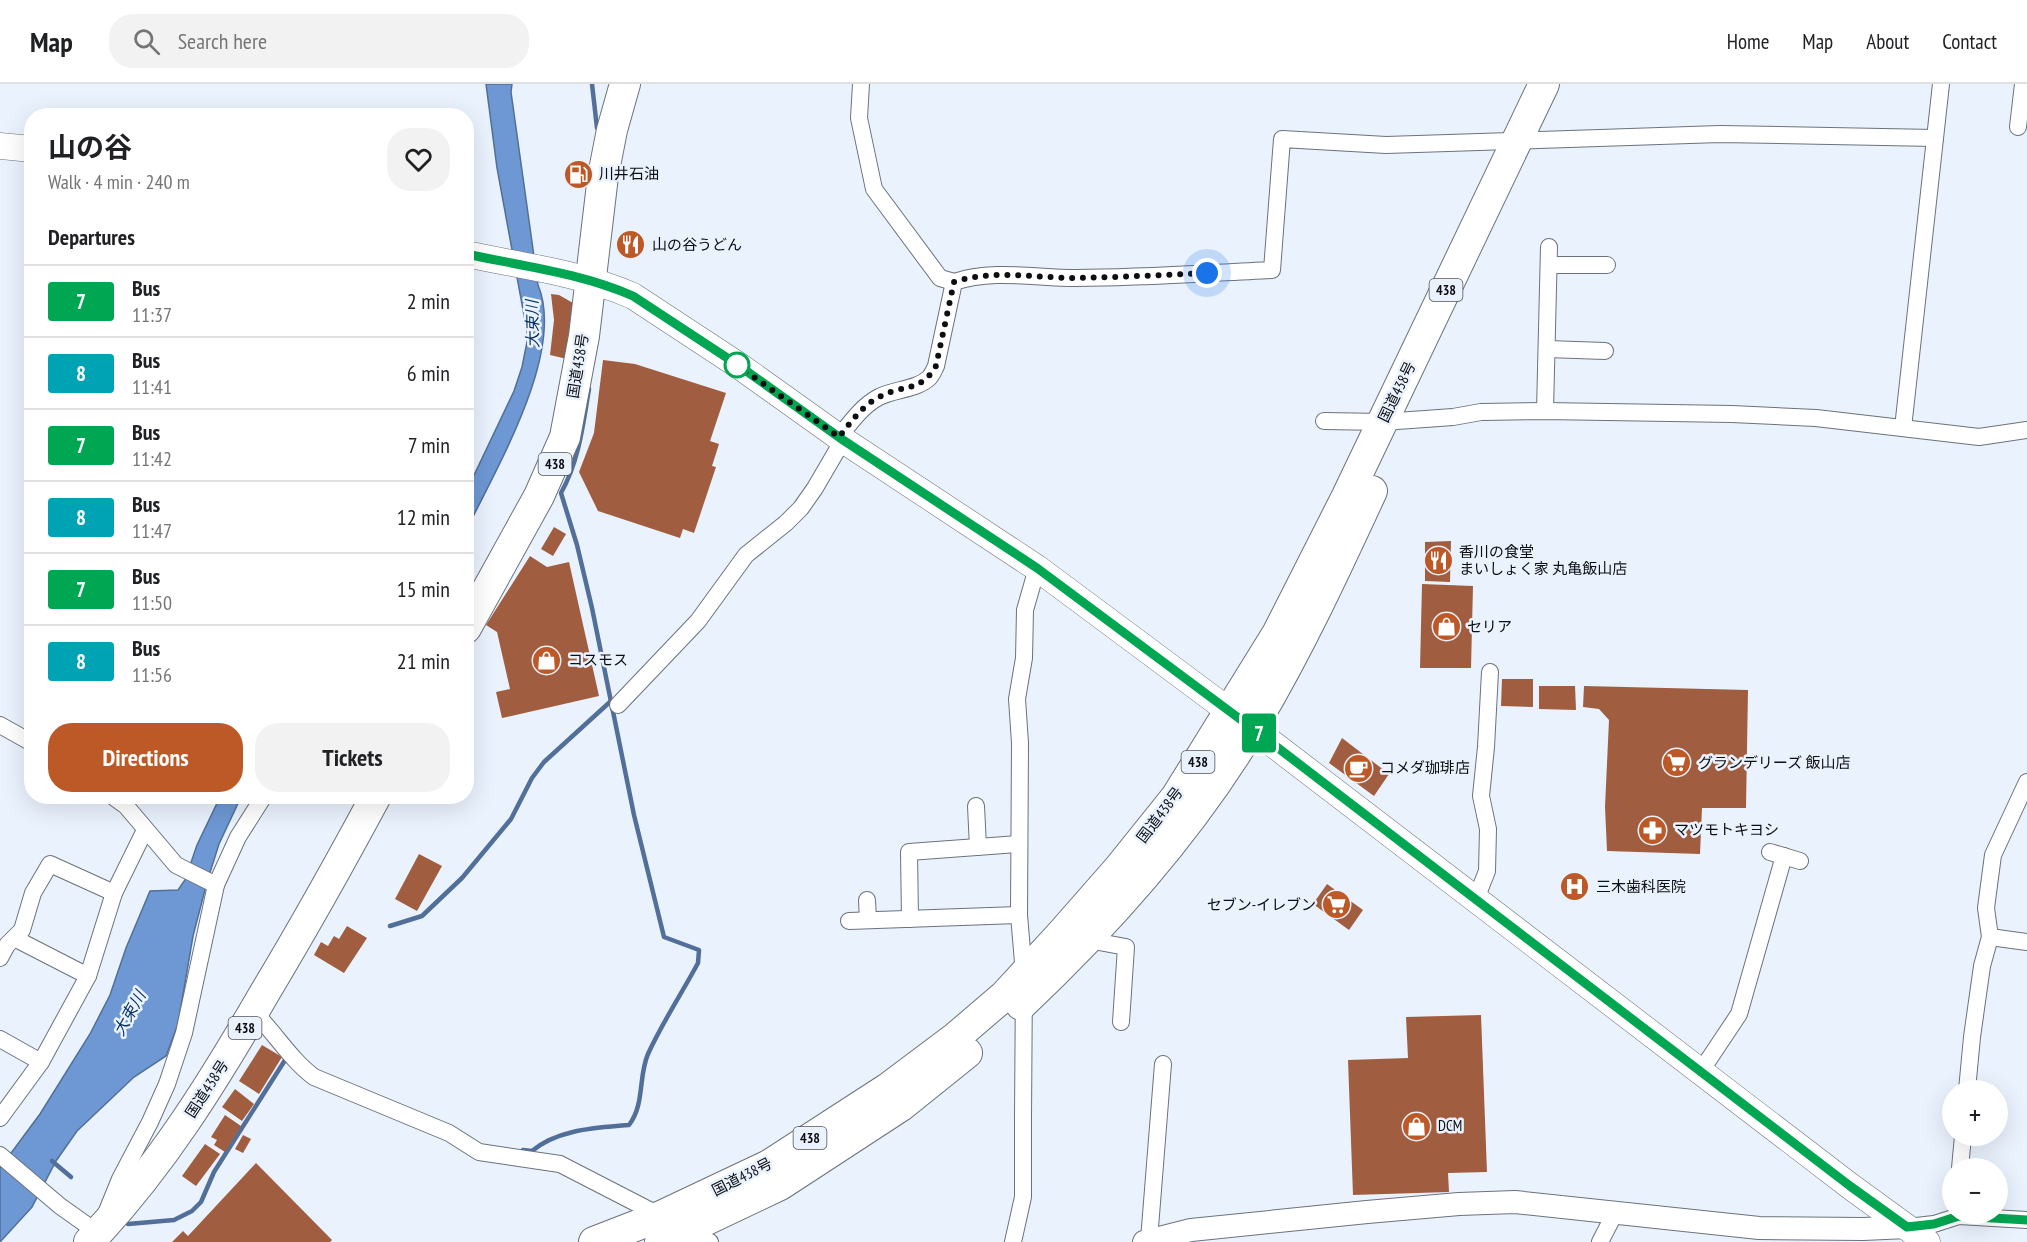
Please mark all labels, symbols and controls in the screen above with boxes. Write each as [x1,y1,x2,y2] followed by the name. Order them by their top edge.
[109,14,529,68] search box
[30,23,73,60] text: Map
[130,25,163,58] icon: search
[178,27,267,55] text: Search here
[1727,28,1769,55] text: Home
[1802,28,1833,55] text: Map
[1866,28,1909,55] text: About
[1942,28,1997,55] text: Contact
[48,128,132,165] text: 山の谷
[387,128,450,191] button: heart
[562,158,594,190] fuel station icon: 川井石油
[599,164,659,183] place label: 川井石油
[48,169,190,195] text: Walk · 4 min · 240 m
[48,223,135,251] text: Departures
[615,229,647,261] restaurant icon: 山の谷うどん
[652,235,742,254] place label: 山の谷うどん
[1192,258,1222,288] your location
[132,274,160,302] text: Bus
[1430,279,1462,301] road number: 438
[407,287,450,315] text: 2 min
[76,288,86,315] text: 7
[522,298,542,348] water label: 大束川
[132,302,172,328] text: 11:37
[563,332,592,400] street label: 国道438号
[132,346,160,374] text: Bus
[724,352,750,378] unlabelled marker
[1374,358,1419,425] street label: 国道438号
[407,359,450,387] text: 6 min
[76,360,86,387] text: 8
[132,374,172,400] text: 11:41
[132,418,160,446] text: Bus
[408,431,450,459] text: 7 min
[76,432,86,459] text: 7
[132,446,172,472] text: 11:42
[538,453,572,475] road number: 438
[132,490,160,518] text: Bus
[397,503,450,531] text: 12 min
[76,504,86,531] text: 8
[132,518,172,544] text: 11:47
[1459,542,1627,578] place label: 香川の食堂 まいしょく家 丸亀飯山店
[1422,545,1454,577] restaurant icon: 香川の食堂 まいしょく家 丸亀飯山店
[132,562,160,590] text: Bus
[397,575,450,603] text: 15 min
[76,576,86,603] text: 7
[132,590,172,616] text: 11:50
[1430,611,1462,643] shop icon: セリア
[1467,617,1512,636] place label: セリア
[132,634,160,662] text: Bus
[531,644,563,676] shop icon: コスモス
[397,647,450,675] text: 21 min
[76,648,86,675] text: 8
[568,650,628,669] place label: コスモス
[132,662,172,688] text: 11:56
[1240,714,1278,752] line badge: 7
[1254,720,1264,747] text: 7
[48,723,243,792] button: Directions
[255,723,450,792] button: Tickets
[1661,747,1693,779] supermarket icon: グランデリーズ 飯山店
[1182,751,1214,773] road number: 438
[1343,752,1375,784] cafe icon: コメダ珈琲店
[1698,753,1850,772] place label: グランデリーズ 飯山店
[1380,758,1470,777] place label: コメダ珈琲店
[1132,783,1187,846] street label: 国道438号
[1637,814,1669,846] pharmacy icon: マツモトキヨシ
[1674,820,1779,839] place label: マツモトキヨシ
[1559,871,1591,903] hospital icon: 三木歯科医院
[1596,877,1686,896] place label: 三木歯科医院
[1321,889,1353,921] supermarket icon: セブン-イレブン
[1207,895,1316,914] place label: セブン-イレブン
[109,985,150,1039] water label: 大束川
[228,1017,262,1039] road number: 438
[181,1056,232,1121] street label: 国道438号
[1942,1080,2008,1224] map controls
[1942,1080,2008,1146] button: +
[1401,1110,1433,1142] shop icon: DCM
[1438,1116,1462,1135] place label: DCM
[794,1127,826,1149] road number: 438
[708,1153,775,1200] street label: 国道438号
[1942,1158,2008,1224] button: −

